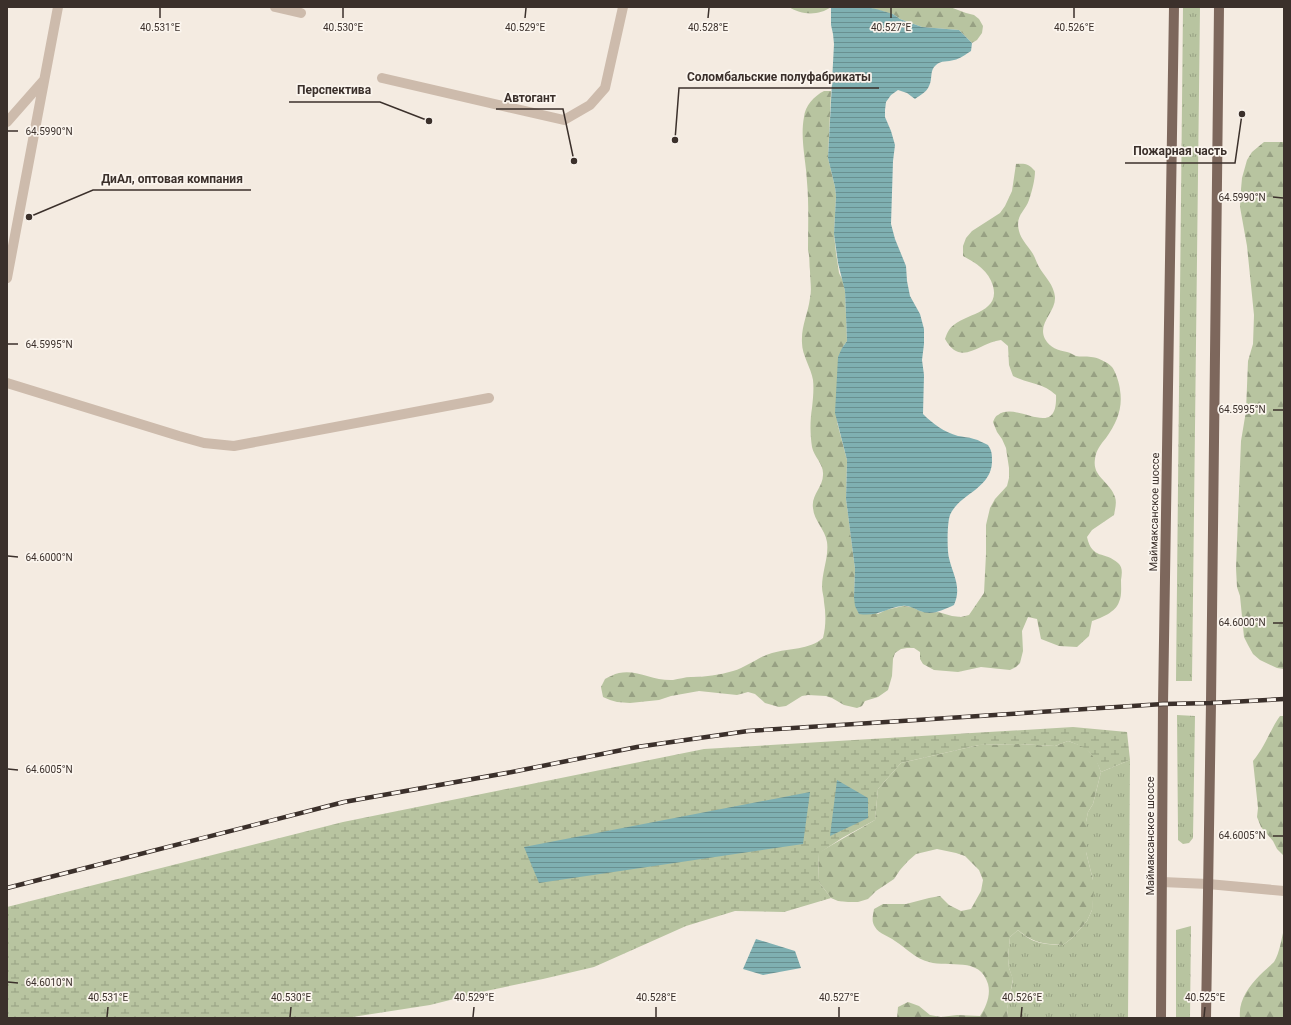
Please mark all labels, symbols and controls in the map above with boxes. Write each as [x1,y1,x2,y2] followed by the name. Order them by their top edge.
[140,22,180,33] text: 40.531°E
[323,22,363,33] text: 40.530°E
[505,22,545,33] text: 40.529°E
[688,22,728,33] text: 40.528°E
[871,22,911,33] text: 40.527°E
[1054,22,1094,33] text: 40.526°E
[679,64,879,88] callout: Соломбальские полуфабрикаты
[687,70,871,84] text: Соломбальские полуфабрикаты
[289,78,380,102] callout: Перспектива
[297,83,372,97] text: Перспектива
[496,85,563,109] callout: Автогант
[504,91,556,105] text: Автогант
[25,126,73,137] text: 64.5990°N
[1125,139,1235,163] callout: Пожарная часть
[1133,144,1227,158] text: Пожарная часть
[93,166,251,190] callout: ДиАл, оптовая компания
[101,172,243,186] text: ДиАл, оптовая компания
[1218,192,1266,203] text: 64.5990°N
[25,339,73,350] text: 64.5995°N
[1218,404,1266,415] text: 64.5995°N
[1147,452,1162,572] street label: Маймаксанское шоссе
[25,552,73,563] text: 64.6000°N
[1218,617,1266,628] text: 64.6000°N
[25,764,73,775] text: 64.6005°N
[1144,776,1157,895] street label: Маймаксанское шоссе
[1218,830,1266,841] text: 64.6005°N
[25,977,73,988] text: 64.6010°N
[88,992,128,1003] text: 40.531°E
[271,992,311,1003] text: 40.530°E
[454,992,494,1003] text: 40.529°E
[636,992,676,1003] text: 40.528°E
[819,992,859,1003] text: 40.527°E
[1002,992,1042,1003] text: 40.526°E
[1185,992,1225,1003] text: 40.525°E

